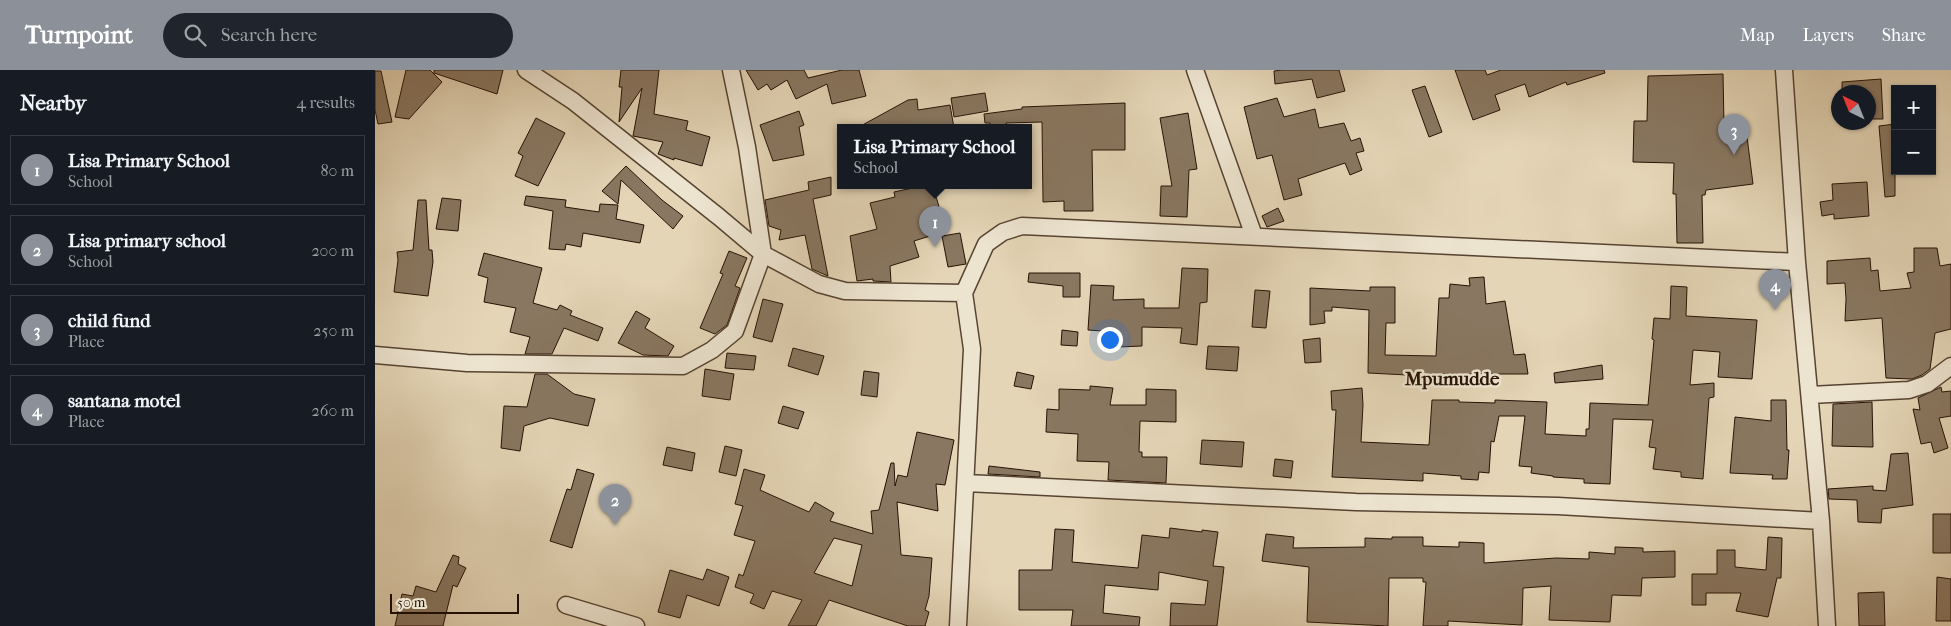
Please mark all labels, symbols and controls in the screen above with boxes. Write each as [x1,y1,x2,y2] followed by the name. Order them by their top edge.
[163,13,513,58] search box
[25,21,133,49] text: Turnpoint
[181,21,209,49] icon: search
[221,24,317,46] text: Search here
[1740,25,1774,46] text: Map
[1802,25,1854,46] text: Layers
[1882,25,1926,46] text: Share
[1831,85,1876,130] north arrow
[1891,85,1936,175] map controls
[1891,85,1936,130] button: +
[20,91,86,115] text: Nearby
[297,93,355,112] text: 4 results
[1718,114,1750,155] pin: 3
[837,124,1032,189] popup
[1891,130,1936,175] button: −
[854,136,1016,158] text: Lisa Primary School
[68,150,230,172] text: Lisa Primary School
[854,158,898,177] text: School
[34,161,40,180] text: 1
[320,161,354,180] text: 80 m
[68,172,113,191] text: School
[919,206,951,247] pin: 1
[68,230,226,252] text: Lisa primary school
[33,241,41,260] text: 2
[311,241,354,260] text: 200 m
[68,252,113,271] text: School
[1759,269,1791,310] pin: 4
[68,310,151,332] text: child fund
[34,321,40,340] text: 3
[313,321,354,340] text: 250 m
[1097,327,1123,353] your location
[68,332,104,351] text: Place
[1404,368,1500,390] district label: Mpumudde
[68,390,181,412] text: santana motel
[32,401,42,420] text: 4
[312,401,354,420] text: 260 m
[68,412,104,431] text: Place
[599,484,631,525] pin: 2
[390,591,519,614] scale bar
[397,594,425,611] text: 50 m

